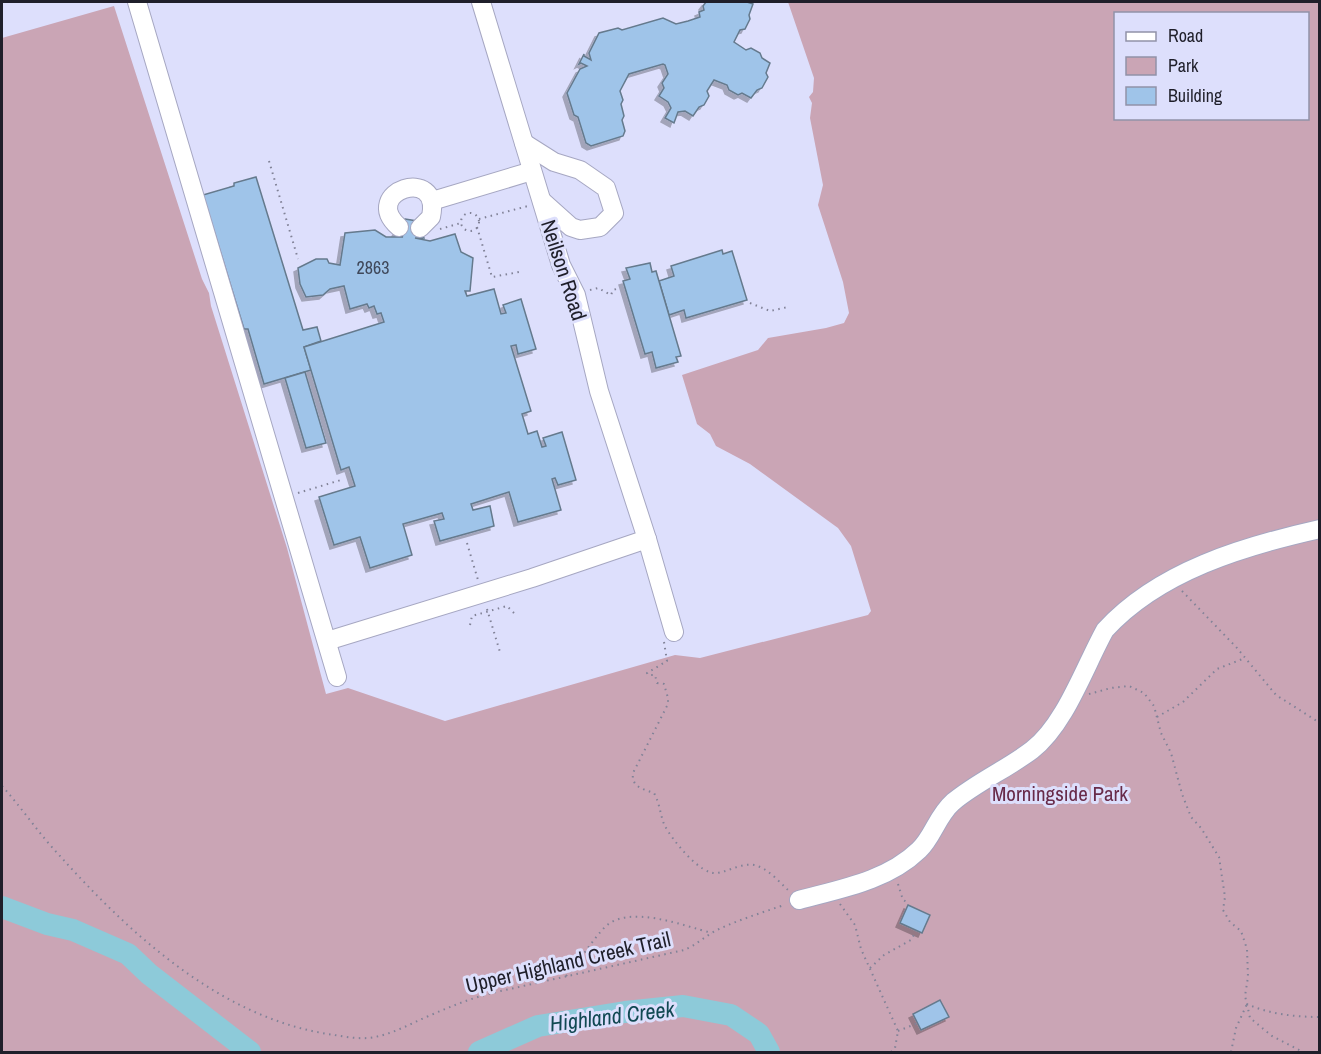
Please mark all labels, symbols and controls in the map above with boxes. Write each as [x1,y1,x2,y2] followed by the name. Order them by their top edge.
[1114,12,1309,120] legend
[1168,23,1203,48] text: Road
[1168,53,1199,78] text: Park
[1168,83,1223,108] text: Building
[534,216,594,324] street label: Neilson Road
[357,255,389,280] house number: 2863
[992,779,1128,808] park label: Morningside Park
[463,924,673,1000] street label: Upper Highland Creek Trail
[548,993,677,1039] water label: Highland Creek

